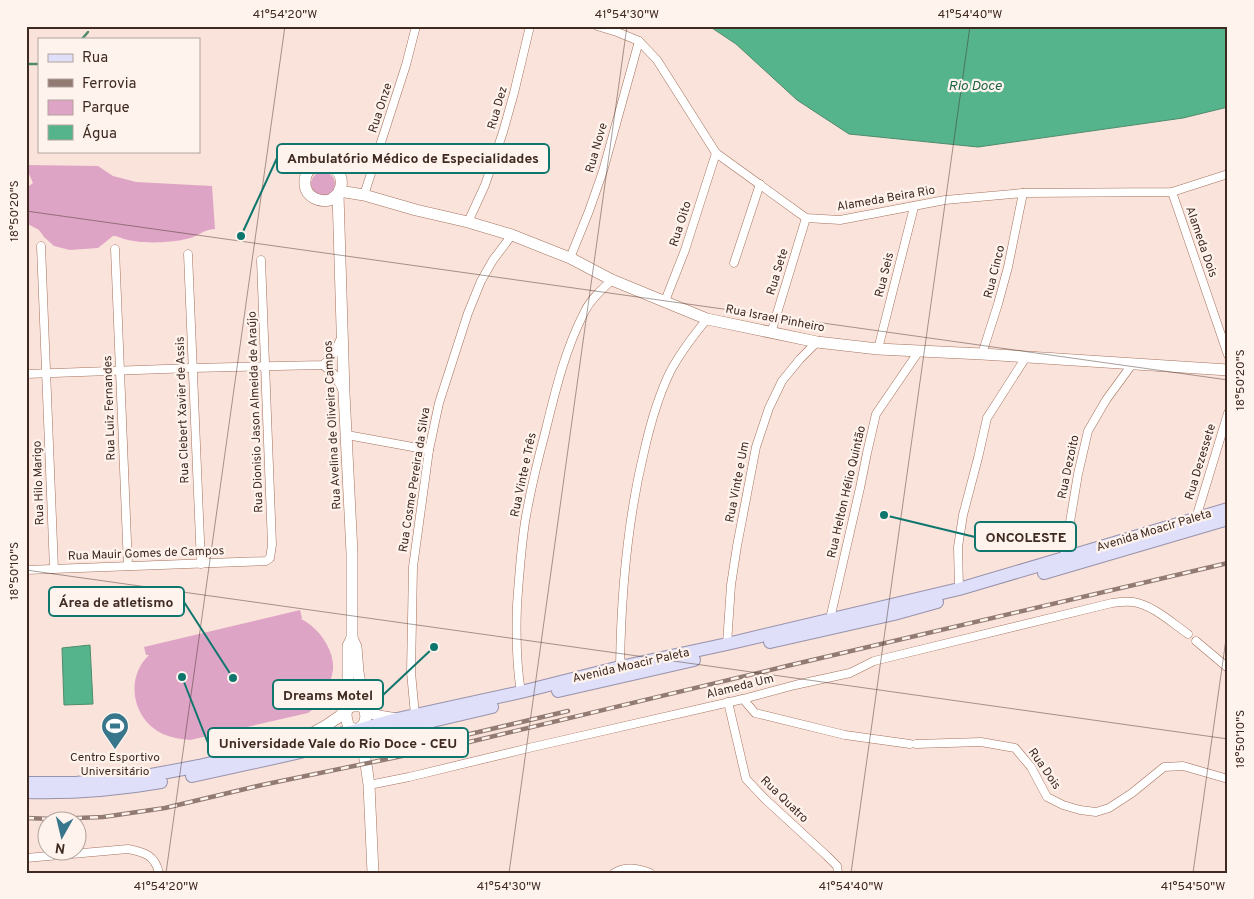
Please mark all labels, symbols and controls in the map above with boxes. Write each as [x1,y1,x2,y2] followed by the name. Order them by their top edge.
[253,7,317,23] text: 41°54'20"W
[595,7,659,23] text: 41°54'30"W
[938,7,1002,23] text: 41°54'40"W
[38,38,200,152] legend
[82,49,108,68] text: Rua
[82,75,136,94] text: Ferrovia
[948,78,1003,95] water label: Rio Doce
[365,81,397,135] street label: Rua Onze
[484,85,512,131] street label: Rua Dez
[82,99,130,118] text: Parque
[582,121,612,175] street label: Rua Nove
[82,124,117,144] text: Água
[277,144,549,173] callout: Ambulatório Médico de Especialidades
[287,151,539,168] text: Ambulatório Médico de Especialidades
[7,180,23,242] text: 18°50'20"S
[836,182,937,216] street label: Alameda Beira Rio
[666,199,696,249] street label: Rua Oito
[1181,204,1221,280] street label: Alameda Dois
[981,243,1009,300] street label: Rua Cinco
[763,247,793,297] street label: Rua Sete
[872,251,898,299] street label: Rua Seis
[724,302,826,337] street label: Rua Israel Pinheiro
[244,311,268,513] street label: Rua Dionisio Jason Almeida de Araújo
[172,336,194,484] street label: Rua Clebert Xavier de Assis
[321,340,345,510] street label: Rua Avelina de Oliveira Campos
[1233,349,1249,411] text: 18°50'20"S
[100,355,120,461] street label: Rua Luiz Fernandes
[396,406,434,554] street label: Rua Cosme Pereira da Silva
[1182,422,1220,502] street label: Rua Dezessete
[824,424,870,560] street label: Rua Helton Hélio Quintão
[507,431,541,519] street label: Rua Vinte e Três
[1054,433,1084,500] street label: Rua Dezoito
[30,440,48,526] street label: Rua Hilo Marigo
[722,440,754,524] street label: Rua Vinte e Um
[1095,506,1213,556] street label: Avenida Moacir Paleta
[975,522,1076,551] callout: ONCOLESTE
[986,530,1067,547] text: ONCOLESTE
[7,542,23,600] text: 18°50'10"S
[68,543,224,565] street label: Rua Mauir Gomes de Campos
[49,587,184,616] callout: Área de atletismo
[59,594,173,612] text: Área de atletismo
[571,645,691,687] street label: Avenida Moacir Paleta
[705,671,775,703] street label: Alameda Um
[273,680,383,709] callout: Dreams Motel
[283,688,373,705] text: Dreams Motel
[1233,710,1249,768] text: 18°50'10"S
[100,711,130,750] sports icon: Centro Esportivo Universitário
[208,728,468,757] callout: Universidade Vale do Rio Doce - CEU
[219,736,457,753] text: Universidade Vale do Rio Doce - CEU
[1024,745,1064,793] street label: Rua Dois
[70,750,160,780] place label: Centro Esportivo Universitário
[757,773,812,827] street label: Rua Quatro
[38,812,88,862] north arrow
[54,838,67,857] text: N
[134,879,198,895] text: 41°54'20"W
[477,879,541,895] text: 41°54'30"W
[819,879,883,895] text: 41°54'40"W
[1161,879,1225,895] text: 41°54'50"W

